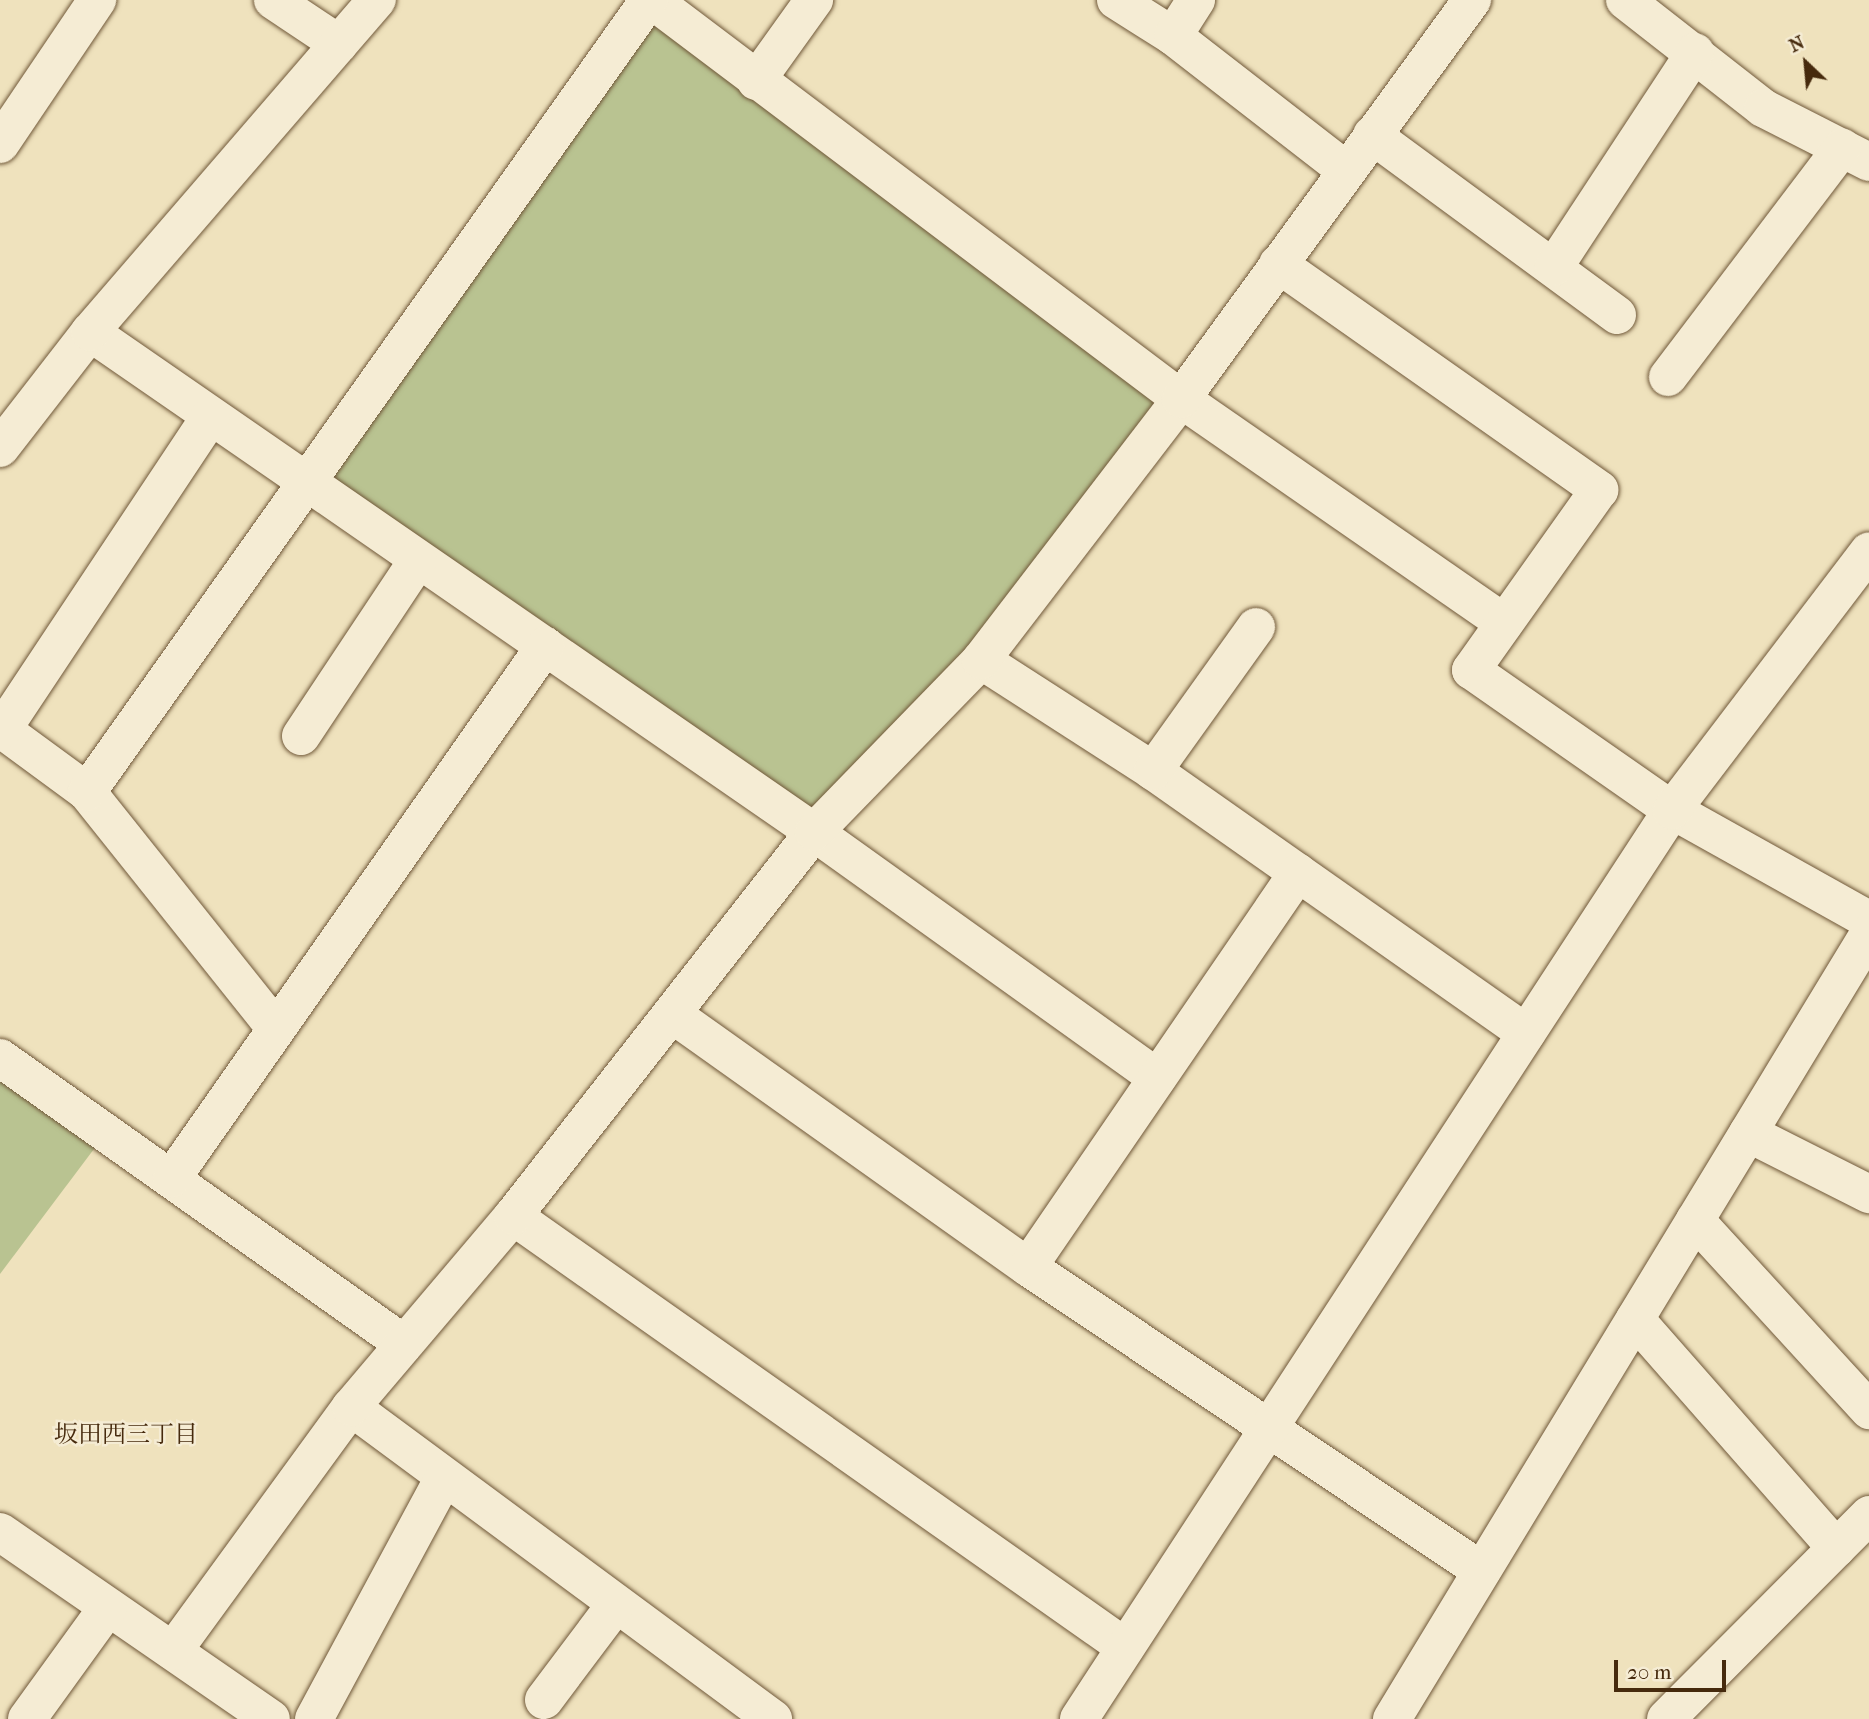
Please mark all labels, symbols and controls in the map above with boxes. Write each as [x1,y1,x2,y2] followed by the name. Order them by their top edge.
[1771,28,1841,98] north arrow
[1785,31,1808,57] text: N
[54,1421,198,1449] district label: 坂田西三丁目
[1617,1646,1729,1690] scale bar
[1627,1660,1671,1684] text: 20 m

